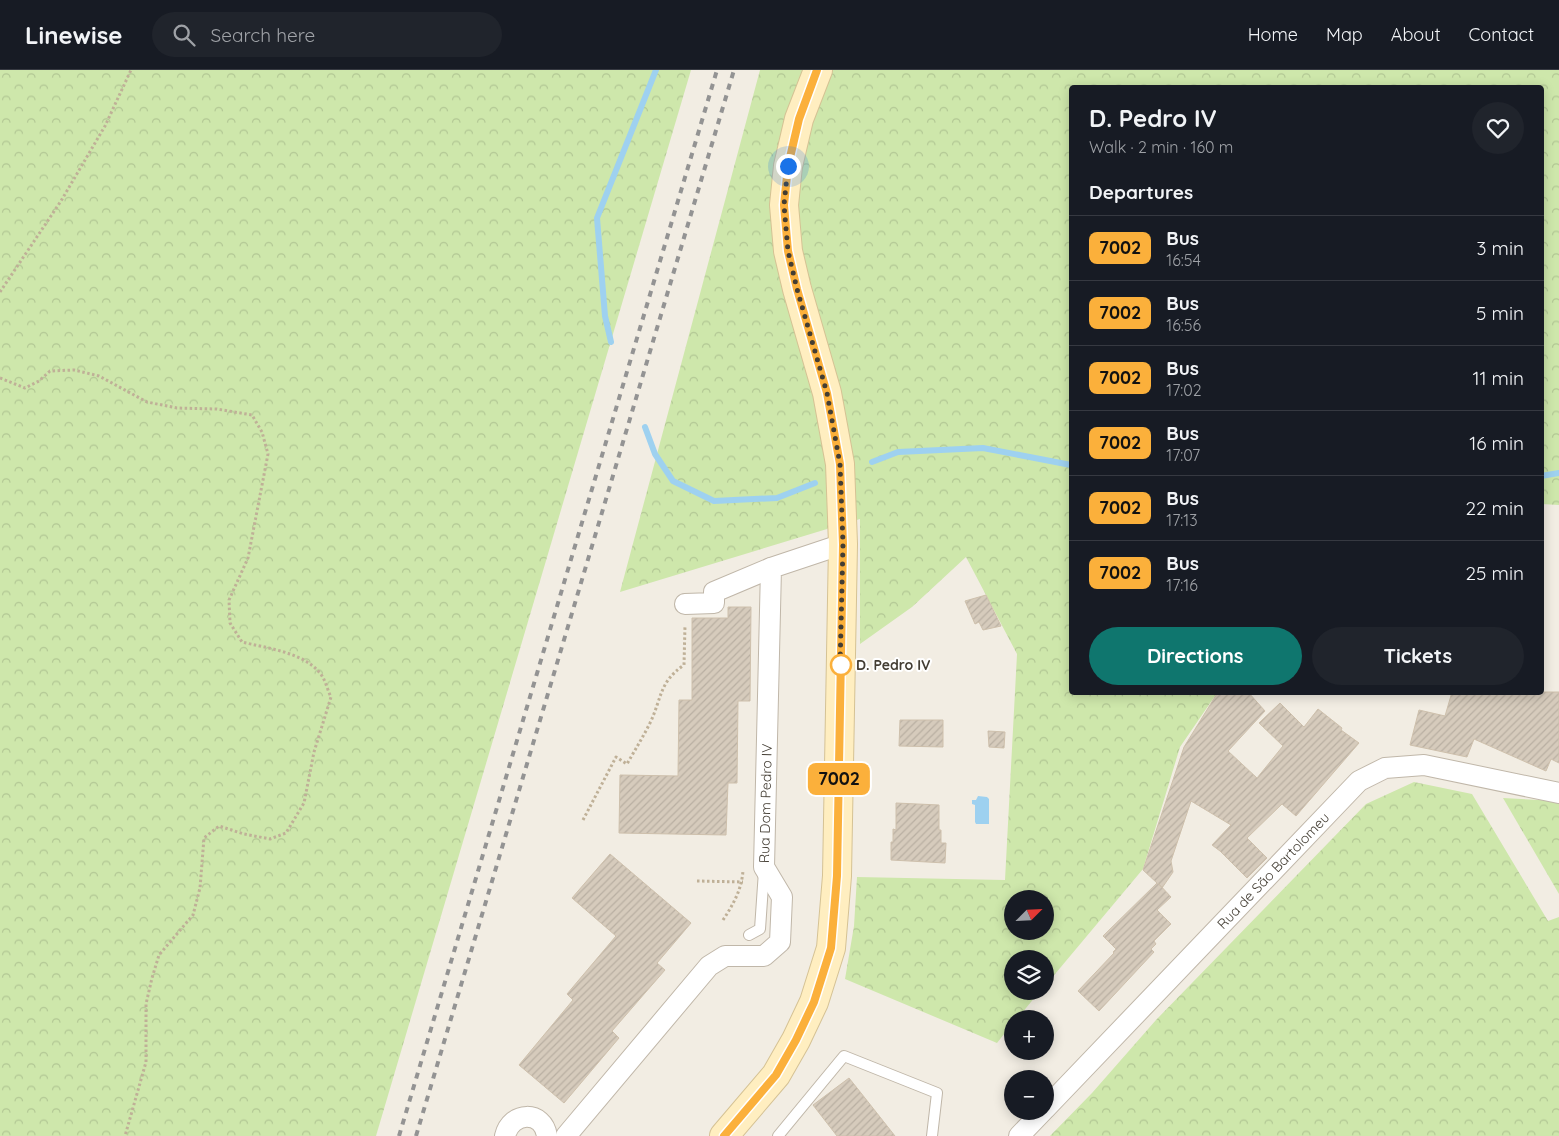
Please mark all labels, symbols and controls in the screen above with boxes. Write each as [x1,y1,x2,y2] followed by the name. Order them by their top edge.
[152,12,502,57] search box
[25,20,122,50] text: Linewise
[170,21,198,49] icon: search
[210,23,315,47] text: Search here
[1248,23,1298,46] text: Home
[1326,23,1363,46] text: Map
[1391,23,1441,46] text: About
[1469,23,1534,46] text: Contact
[1472,102,1524,154] button: heart
[1089,103,1217,133] text: D. Pedro IV
[1089,137,1233,157] text: Walk · 2 min · 160 m
[776,154,801,179] your location
[1089,180,1193,204] text: Departures
[1166,226,1199,250] text: Bus
[1099,236,1141,259] text: 7002
[1476,236,1524,260] text: 3 min
[1166,250,1201,270] text: 16:54
[1166,291,1199,315] text: Bus
[1099,301,1141,324] text: 7002
[1476,301,1524,325] text: 5 min
[1166,315,1201,335] text: 16:56
[1166,356,1199,380] text: Bus
[1099,366,1141,389] text: 7002
[1472,366,1524,390] text: 11 min
[1166,380,1202,400] text: 17:02
[1166,421,1199,445] text: Bus
[1099,431,1141,454] text: 7002
[1469,431,1524,455] text: 16 min
[1166,445,1200,465] text: 17:07
[1166,486,1199,510] text: Bus
[1099,496,1141,519] text: 7002
[1465,496,1524,520] text: 22 min
[1166,510,1198,530] text: 17:13
[1166,551,1199,575] text: Bus
[1099,561,1141,584] text: 7002
[1466,561,1524,585] text: 25 min
[1166,575,1198,595] text: 17:16
[1089,627,1302,685] button: Directions
[1312,627,1524,685] button: Tickets
[830,654,852,676] marker: D. Pedro IV
[856,656,931,674] place label: D. Pedro IV
[755,743,776,863] street label: Rua Dom Pedro IV
[804,763,874,795] line badge: 7002
[818,767,860,790] text: 7002
[1213,808,1333,933] street label: Rua de São Bartolomeu
[1004,890,1054,940] north arrow
[1004,890,1054,1120] map controls
[1004,950,1054,1000] button: layers
[1004,1010,1054,1060] button: +
[1004,1070,1054,1120] button: −

